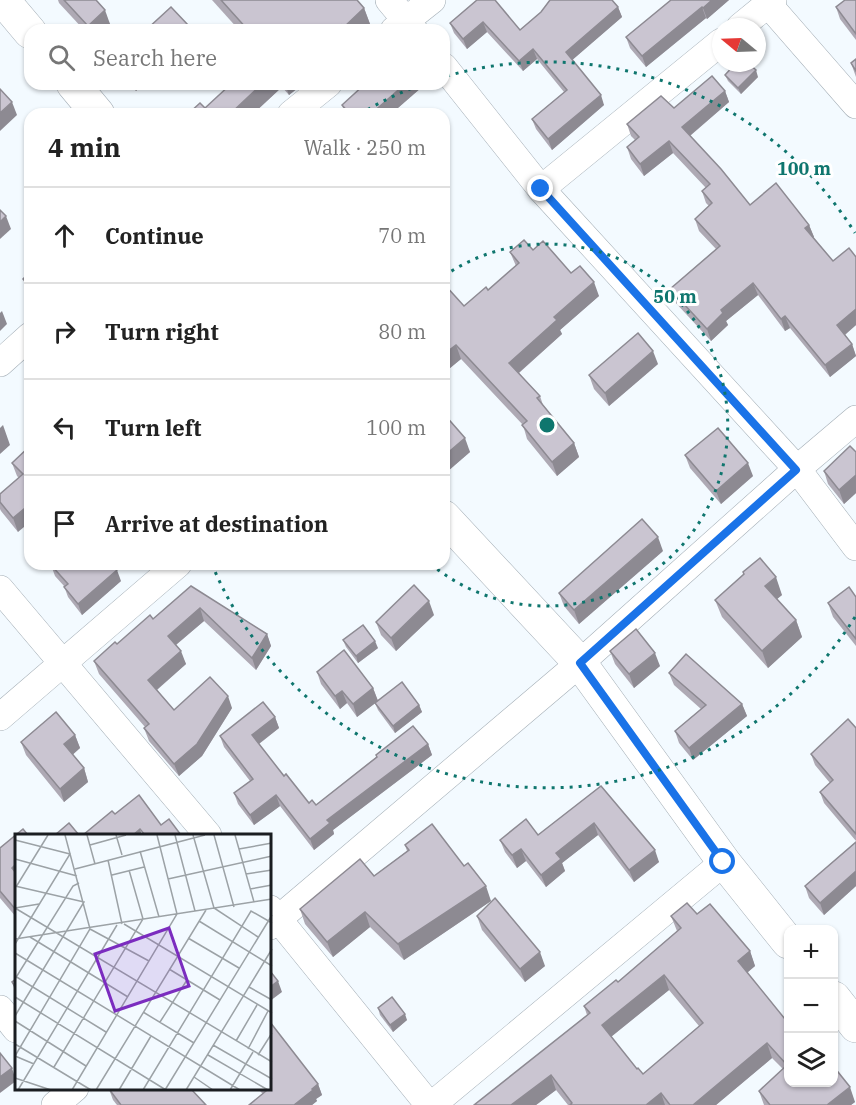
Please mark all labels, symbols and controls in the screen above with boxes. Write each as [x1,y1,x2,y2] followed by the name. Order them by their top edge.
[712,18,766,72] north arrow
[24,24,450,90] search box
[45,41,78,74] icon: search
[93,43,217,72] text: Search here
[48,130,121,164] text: 4 min
[304,134,426,161] text: Walk · 250 m
[777,157,832,180] text: 100 m
[527,175,553,201] route end
[48,219,81,252] icon: ahead
[105,221,204,250] text: Continue
[378,222,426,249] text: 70 m
[653,285,697,308] text: 50 m
[48,315,81,348] icon: right
[105,317,219,346] text: Turn right
[378,318,426,345] text: 80 m
[48,411,81,444] icon: left
[105,413,201,442] text: Turn left
[366,414,426,441] text: 100 m
[537,415,557,435] centre of rings
[48,507,81,540] icon: arrive
[105,509,328,538] text: Arrive at destination
[15,834,272,1090] inset map
[709,848,735,874] route start
[784,925,838,1087] map controls
[784,925,838,979] button: +
[784,979,838,1033] button: −
[784,1033,838,1087] button: layers

